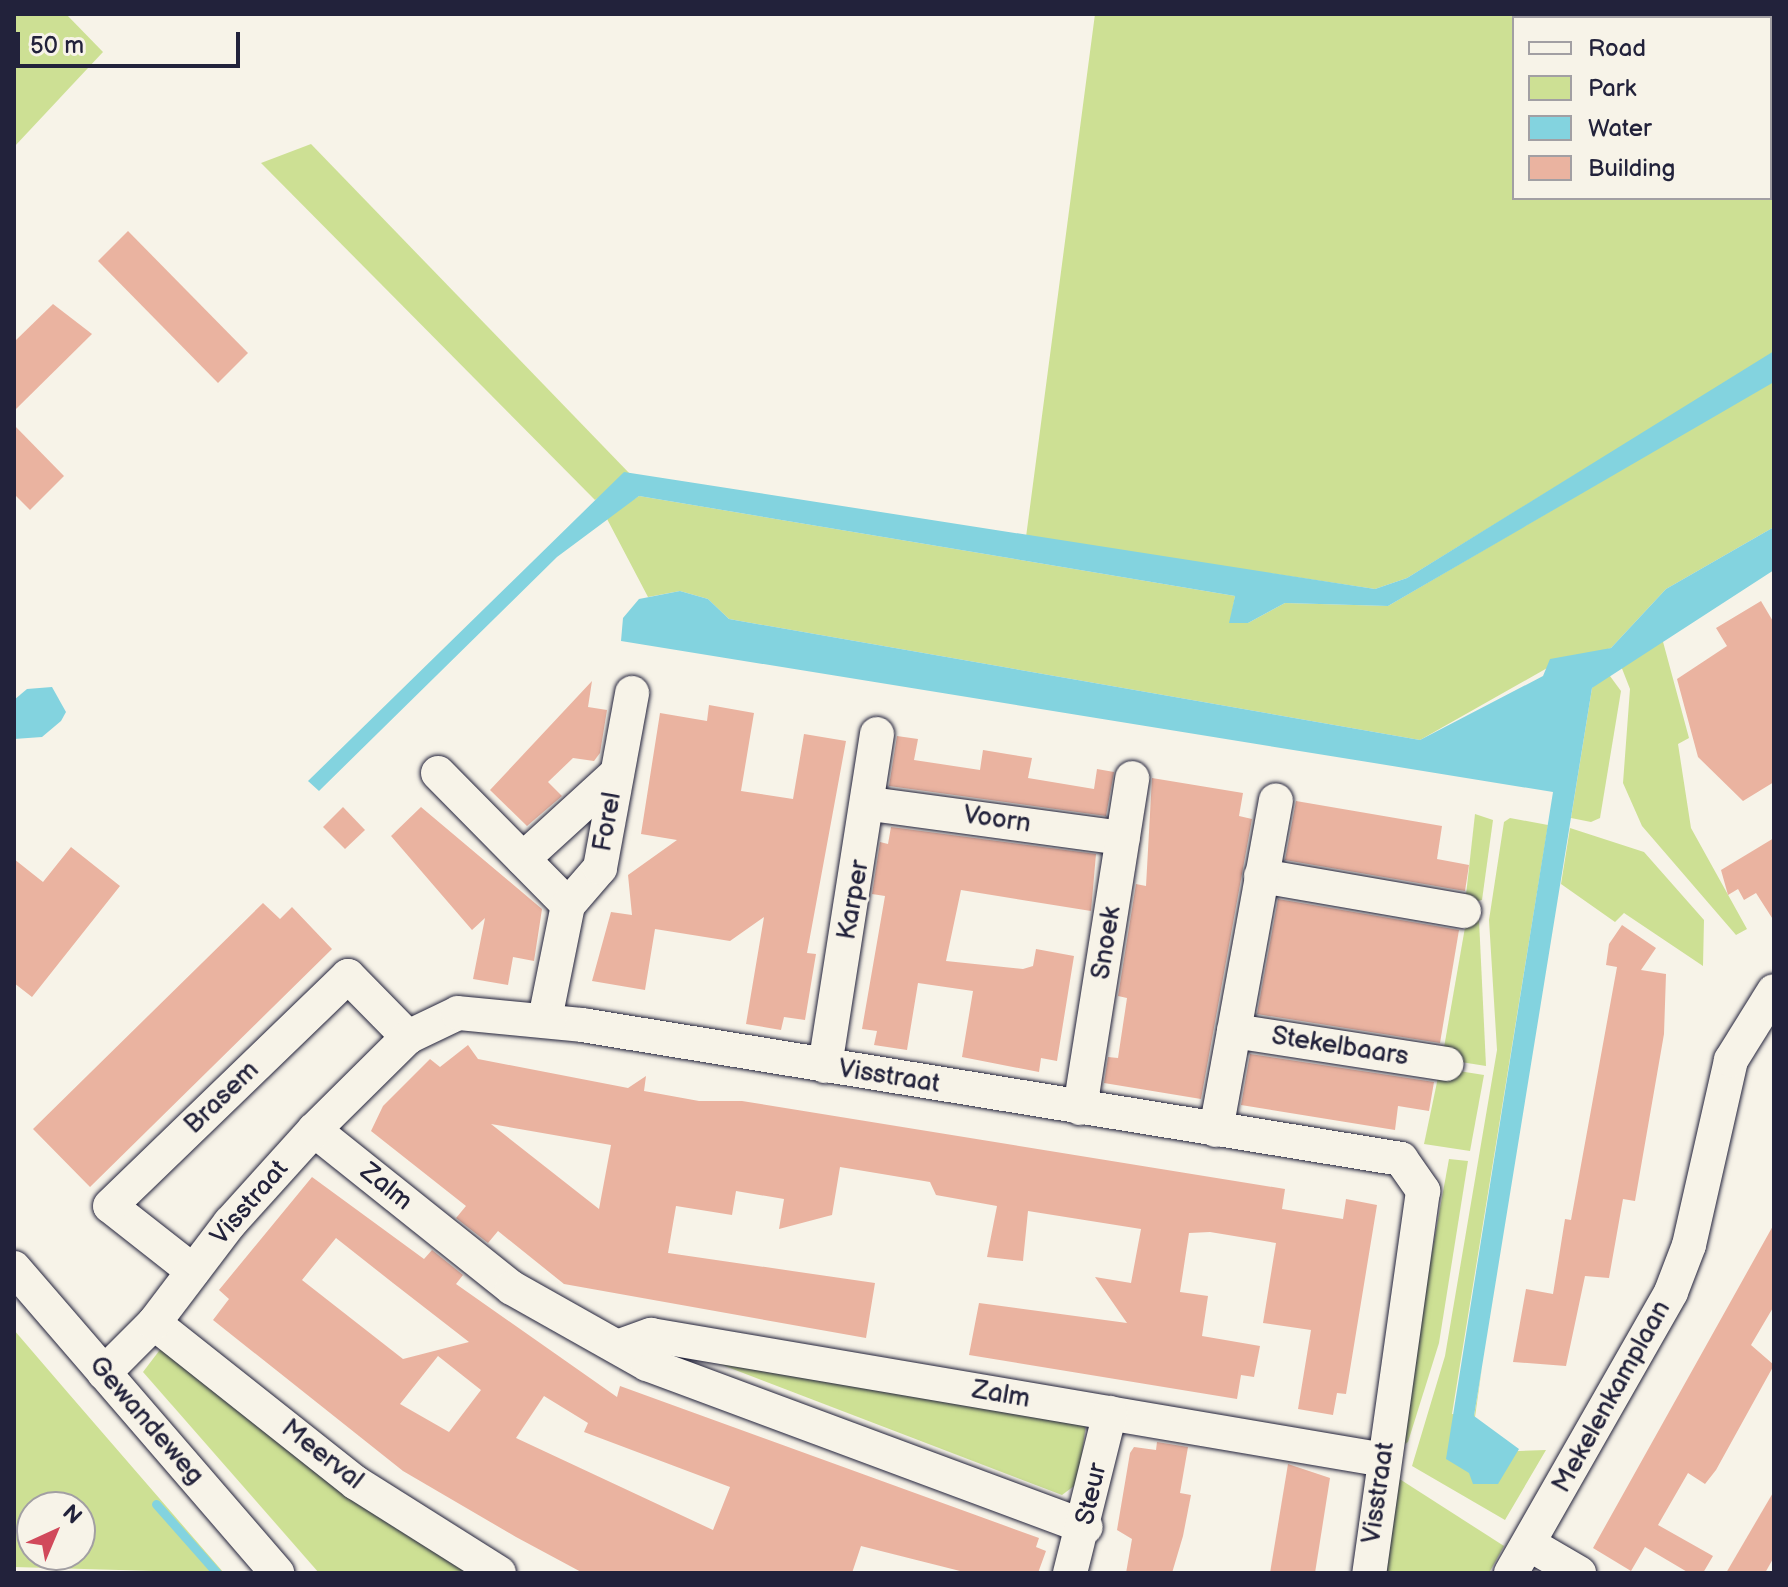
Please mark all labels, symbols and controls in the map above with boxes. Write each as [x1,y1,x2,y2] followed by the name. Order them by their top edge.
[20,16,244,66] scale bar
[1512,16,1772,200] legend
[30,31,84,60] text: 50 m
[1588,34,1646,63] text: Road
[1588,74,1636,103] text: Park
[1588,114,1652,143] text: Water
[1588,154,1675,183] text: Building
[587,790,629,854] street label: Forel
[961,800,1033,840] street label: Voorn
[832,858,876,942] street label: Karper
[1086,904,1128,982] street label: Snoek
[1269,1021,1411,1073] street label: Stekelbaars
[836,1054,942,1100] street label: Visstraat
[178,1055,266,1141] street label: Brasem
[205,1154,295,1252] street label: Visstraat
[354,1157,418,1217] street label: Zalm
[1546,1296,1678,1498] street label: Mekelenkamplaan
[82,1351,210,1491] street label: Gewandeweg
[970,1375,1032,1415] street label: Zalm
[275,1413,369,1497] street label: Meerval
[1356,1440,1402,1546] street label: Visstraat
[1070,1460,1114,1528] street label: Steur
[16,1491,96,1571] north arrow
[56,1499,87,1530] text: N

